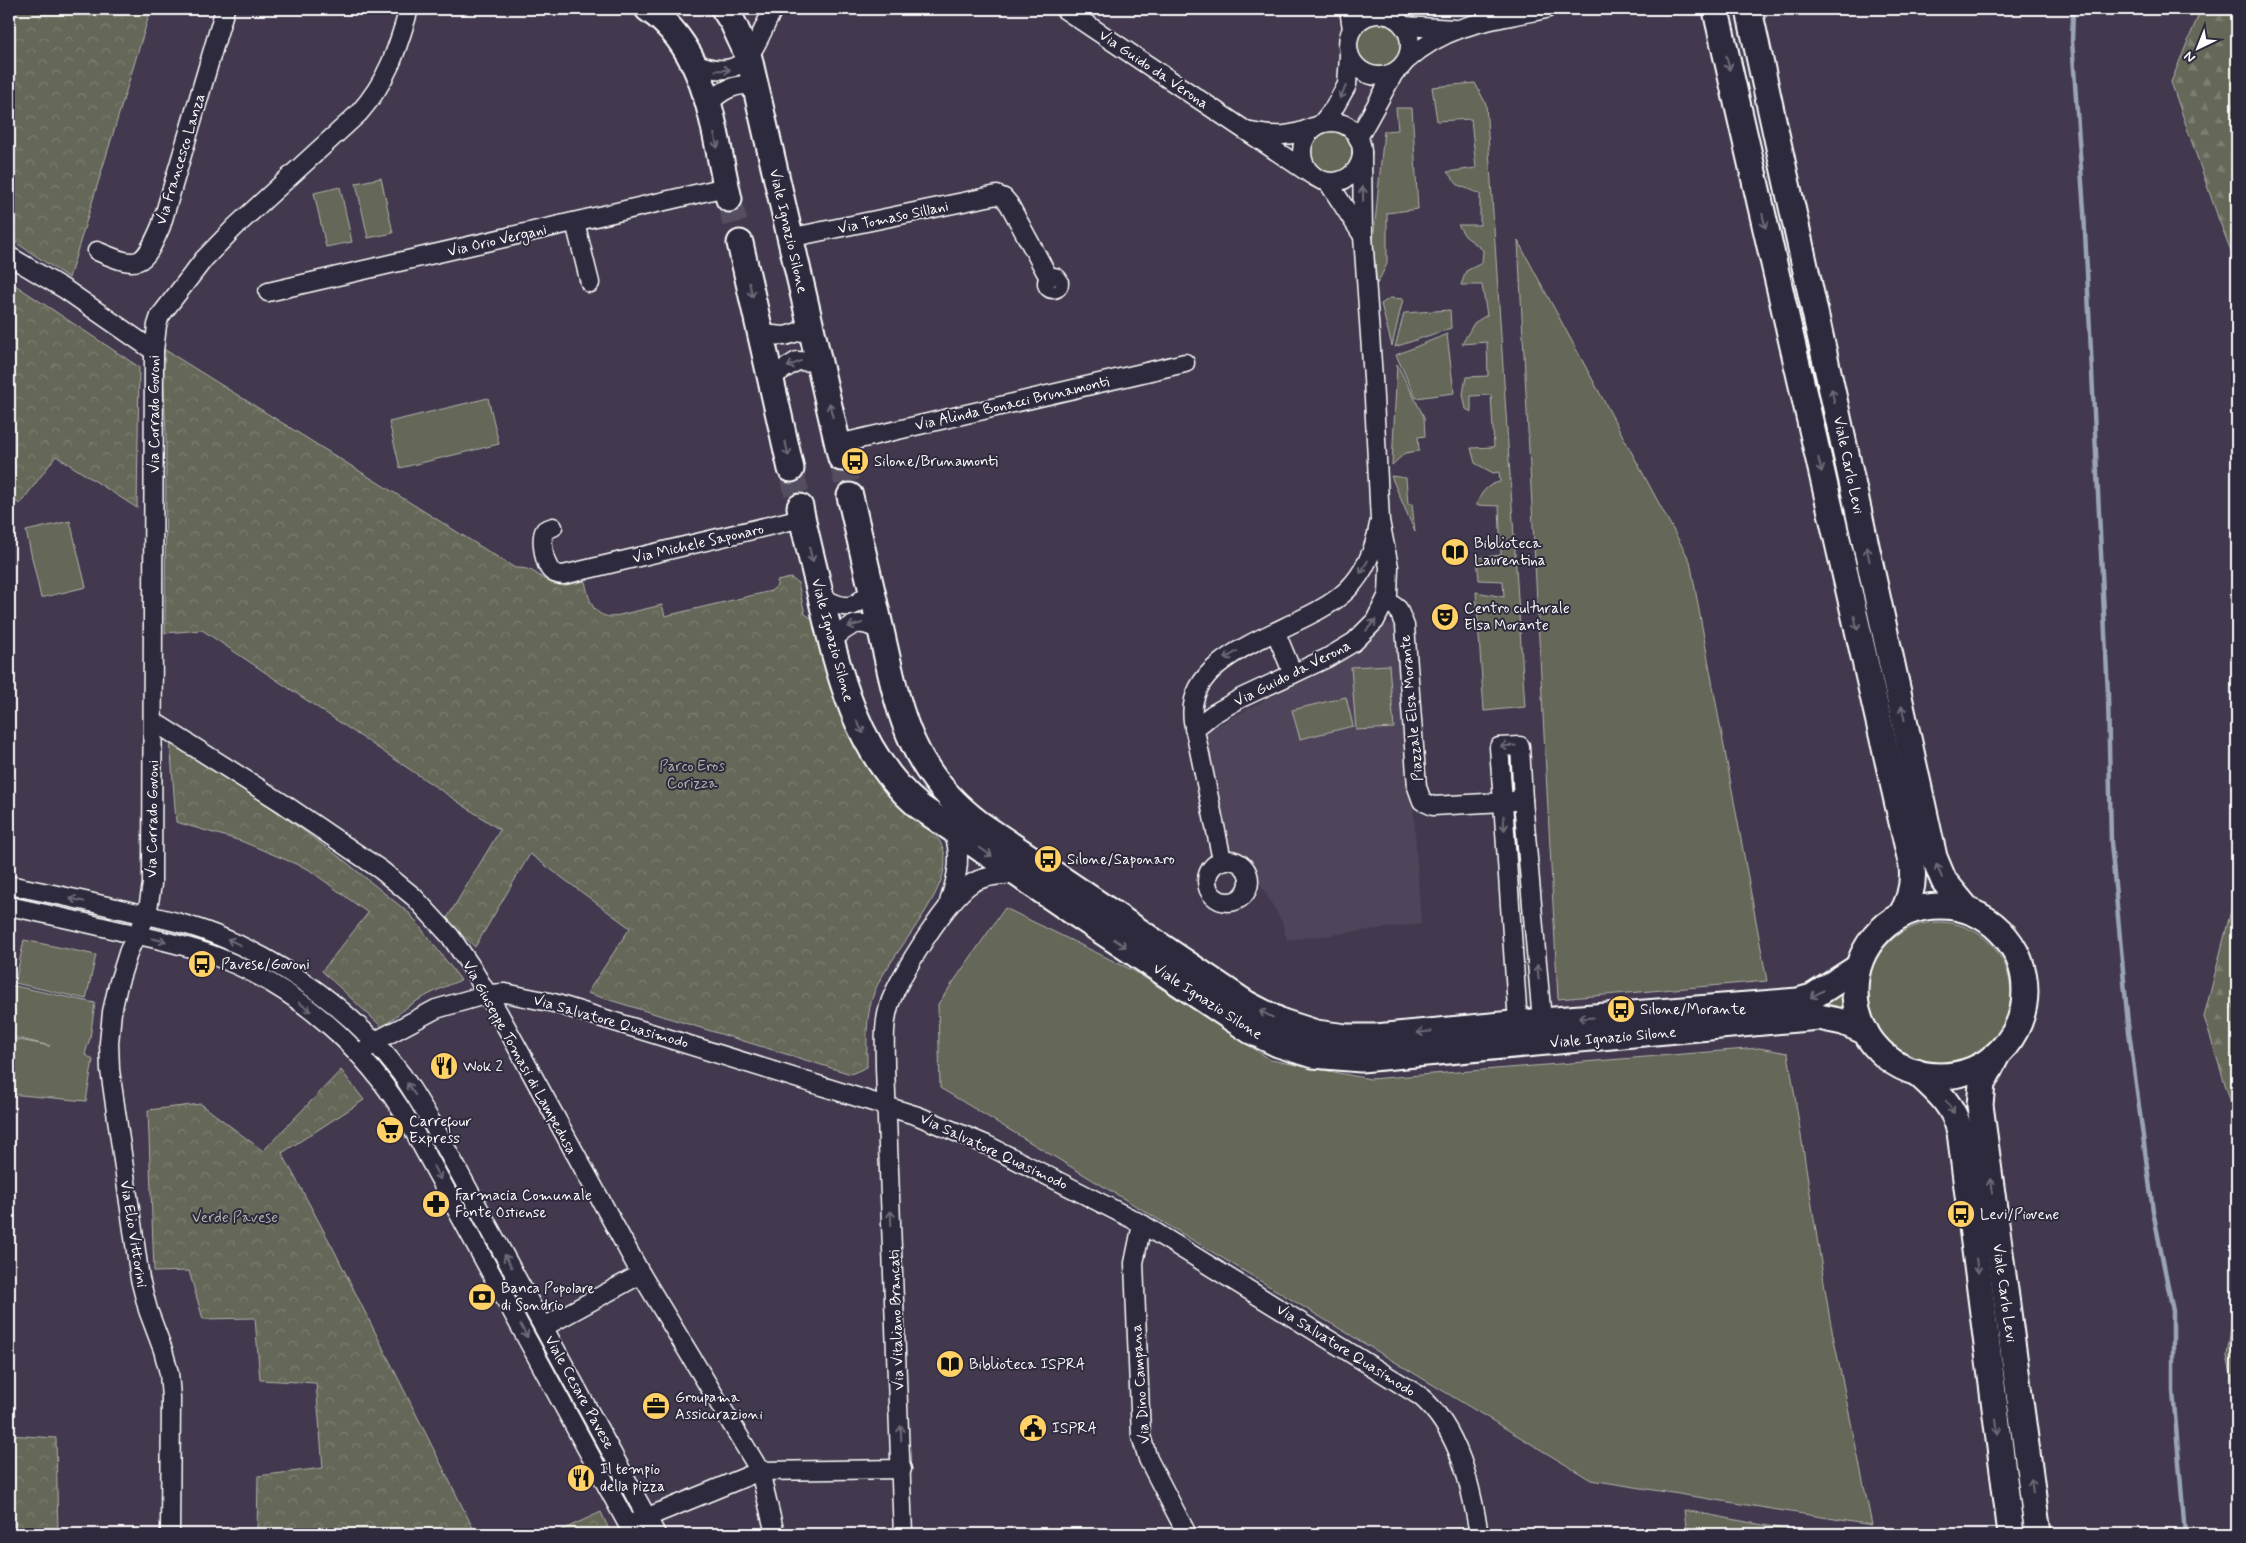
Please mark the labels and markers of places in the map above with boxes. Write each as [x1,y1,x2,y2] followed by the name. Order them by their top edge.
[840,446,870,476] bus stop icon: Silone/Brunamonti
[874,452,998,472] place label: Silone/Brunamonti
[1474,534,1546,571] place label: Biblioteca Laurentina
[1440,537,1470,567] library icon: Biblioteca Laurentina
[1464,599,1570,636] place label: Centro culturale Elsa Morante
[1430,602,1460,632] theatre icon: Centro culturale Elsa Morante
[1033,844,1063,874] bus stop icon: Silone/Saponaro
[1067,850,1175,870] place label: Silone/Saponaro
[187,949,217,979] bus stop icon: Pavese/Govoni
[221,955,310,975] place label: Pavese/Govoni
[1606,994,1636,1024] bus stop icon: Silone/Morante
[1640,1000,1746,1020] place label: Silone/Morante
[429,1051,459,1081] restaurant icon: Wok 2
[463,1057,503,1077] place label: Wok 2
[409,1112,472,1149] place label: Carrefour Express
[375,1115,405,1145] supermarket icon: Carrefour Express
[455,1186,592,1223] place label: Farmacia Comunale Fonte Ostiense
[421,1189,451,1219] pharmacy icon: Farmacia Comunale Fonte Ostiense
[1946,1199,1976,1229] bus stop icon: Levi/Piovene
[1980,1205,2059,1225] place label: Levi/Piovene
[501,1279,594,1316] place label: Banca Popolare di Sondrio
[467,1282,497,1312] bank icon: Banca Popolare di Sondrio
[935,1349,965,1379] library icon: Biblioteca ISPRA
[969,1355,1085,1375] place label: Biblioteca ISPRA
[675,1388,763,1425] place label: Groupama Assicurazioni
[641,1391,671,1421] office icon: Groupama Assicurazioni
[1018,1413,1048,1443] public building icon: ISPRA
[1052,1419,1097,1439] place label: ISPRA
[600,1460,665,1497] place label: Il tempio della pizza
[566,1463,596,1493] restaurant icon: Il tempio della pizza

